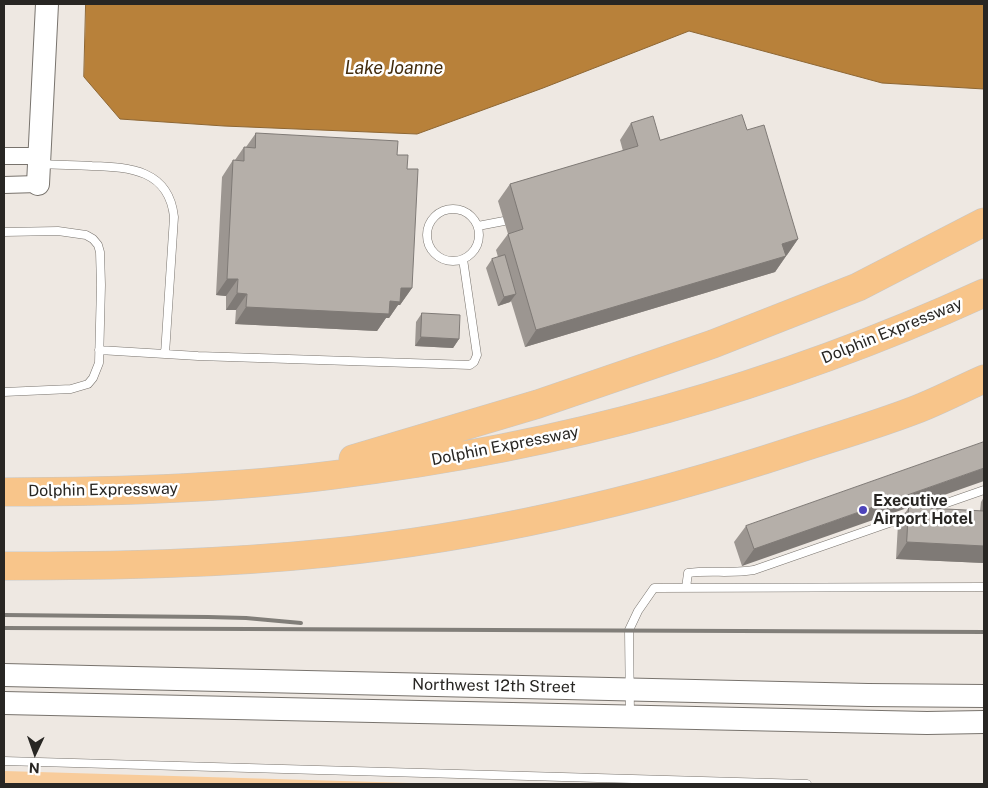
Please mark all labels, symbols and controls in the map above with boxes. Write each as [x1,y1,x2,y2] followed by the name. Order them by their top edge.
[345,57,443,79] water label: Lake Joanne
[819,294,965,368] street label: Dolphin Expressway
[430,422,580,470] street label: Dolphin Expressway
[28,479,178,501] street label: Dolphin Expressway
[873,491,973,529] place label: Executive Airport Hotel
[857,504,869,516] marker: Executive Airport Hotel
[412,675,576,697] street label: Northwest 12th Street
[10,728,60,778] north arrow
[28,760,40,776] text: N

